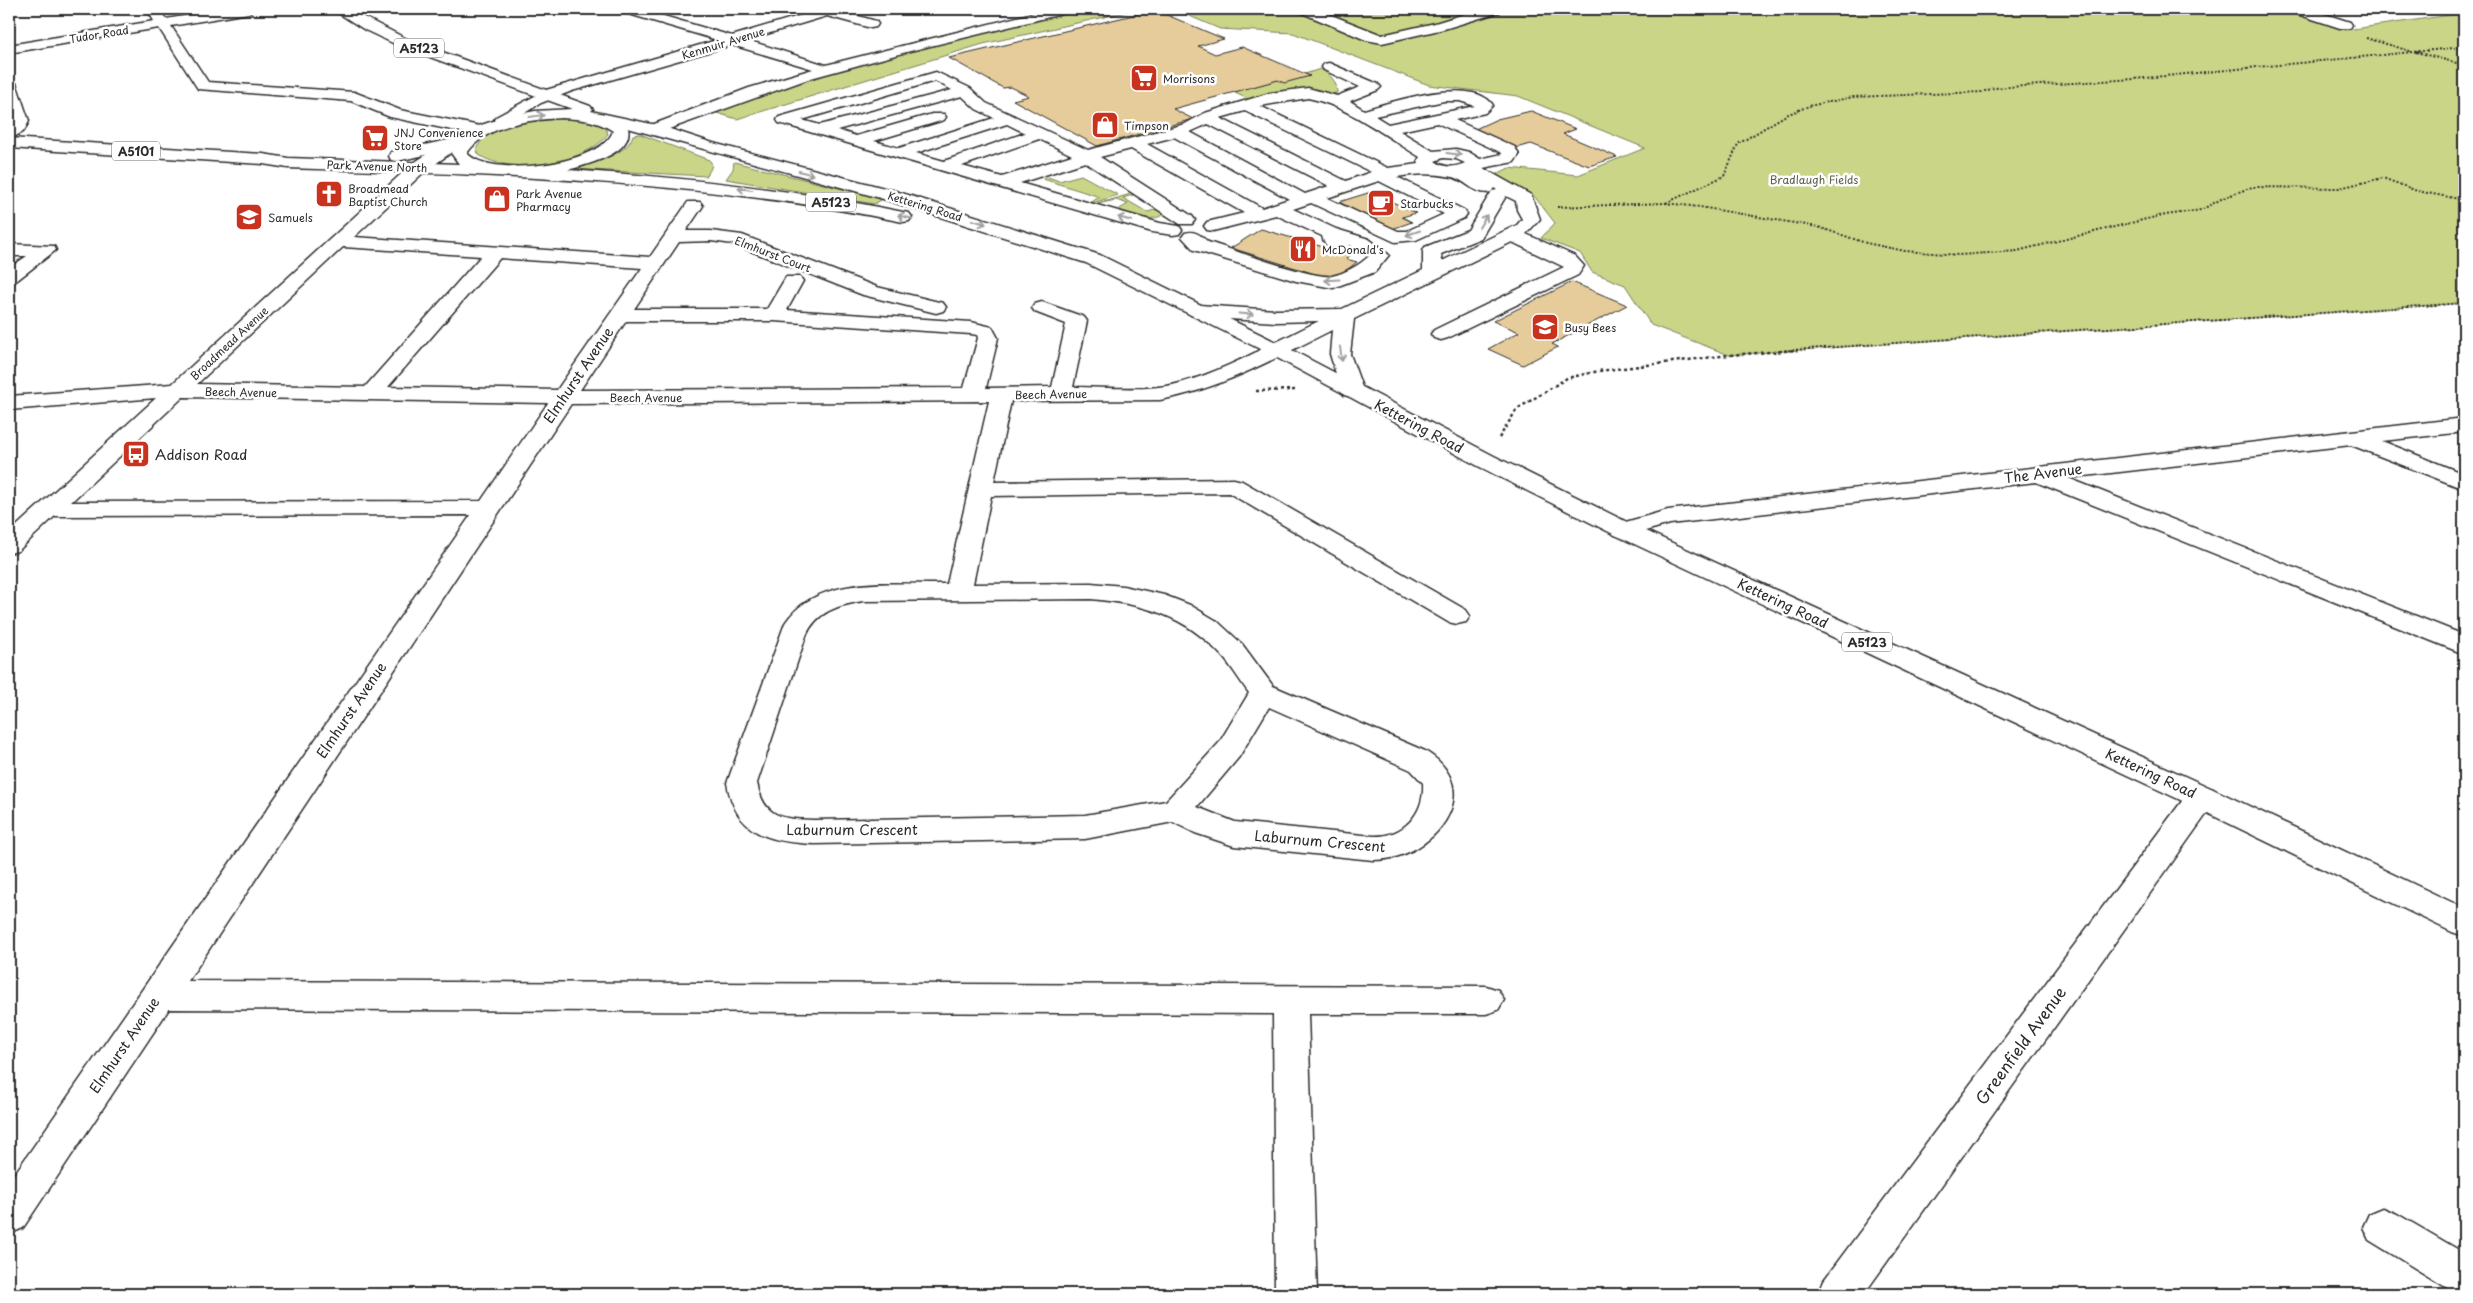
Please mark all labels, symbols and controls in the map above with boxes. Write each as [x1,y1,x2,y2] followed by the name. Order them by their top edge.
[68,21,130,47] street label: Tudor Road
[679,22,767,64] street label: Kenmuir Avenue
[394,38,444,58] road number: A5123
[1129,63,1159,93] supermarket icon: Morrisons
[1163,70,1215,87] place label: Morrisons
[1090,110,1120,140] shop icon: Timpson
[528,111,544,121] one-way arrow
[1124,117,1169,134] place label: Timpson
[360,123,390,153] supermarket icon: JNJ Convenience Store
[394,124,484,154] place label: JNJ Convenience Store
[112,142,160,160] road number: A5101
[1446,149,1462,159] one-way arrow
[326,156,428,176] street label: Park Avenue North
[798,168,814,178] one-way arrow
[1770,171,1858,188] park label: Bradlaugh Fields
[314,179,344,209] church icon: Broadmead Baptist Church
[348,180,428,210] place label: Broadmead Baptist Church
[482,184,512,214] shop icon: Park Avenue Pharmacy
[737,184,753,194] one-way arrow
[516,185,582,215] place label: Park Avenue Pharmacy
[886,187,964,225] street label: Kettering Road
[1366,188,1396,218] cafe icon: Starbucks
[806,192,856,212] road number: A5123
[1400,195,1453,212] place label: Starbucks
[234,202,264,232] school or university icon: Samuels
[268,209,313,226] place label: Samuels
[897,212,913,221] one-way arrow
[1118,213,1134,223] one-way arrow
[1478,214,1488,228] one-way arrow
[971,218,987,228] one-way arrow
[1405,229,1421,239] one-way arrow
[732,232,814,277] street label: Elmhurst Court
[1288,234,1318,264] restaurant icon: McDonald's
[1322,241,1384,258] place label: McDonald's
[1324,276,1340,285] one-way arrow
[186,302,272,384] street label: Broadmead Avenue
[1238,310,1254,319] one-way arrow
[1530,312,1560,342] school or university icon: Busy Bees
[1564,319,1616,336] place label: Busy Bees
[538,322,618,427] street label: Elmhurst Avenue
[1337,345,1347,361] one-way arrow
[205,383,277,401] street label: Beech Avenue
[1015,385,1087,403] street label: Beech Avenue
[610,389,682,406] street label: Beech Avenue
[1371,394,1467,458] street label: Kettering Road
[121,439,151,469] bus stop icon: Addison Road
[155,444,247,465] place label: Addison Road
[2003,458,2084,488] street label: The Avenue
[1734,573,1832,633] street label: Kettering Road
[1842,632,1892,652] road number: A5123
[311,657,391,762] street label: Elmhurst Avenue
[2102,743,2200,803] street label: Kettering Road
[786,819,918,840] street label: Laburnum Crescent
[1254,825,1387,857] street label: Laburnum Crescent
[1969,981,2071,1109] street label: Greenfield Avenue
[84,992,164,1097] street label: Elmhurst Avenue

